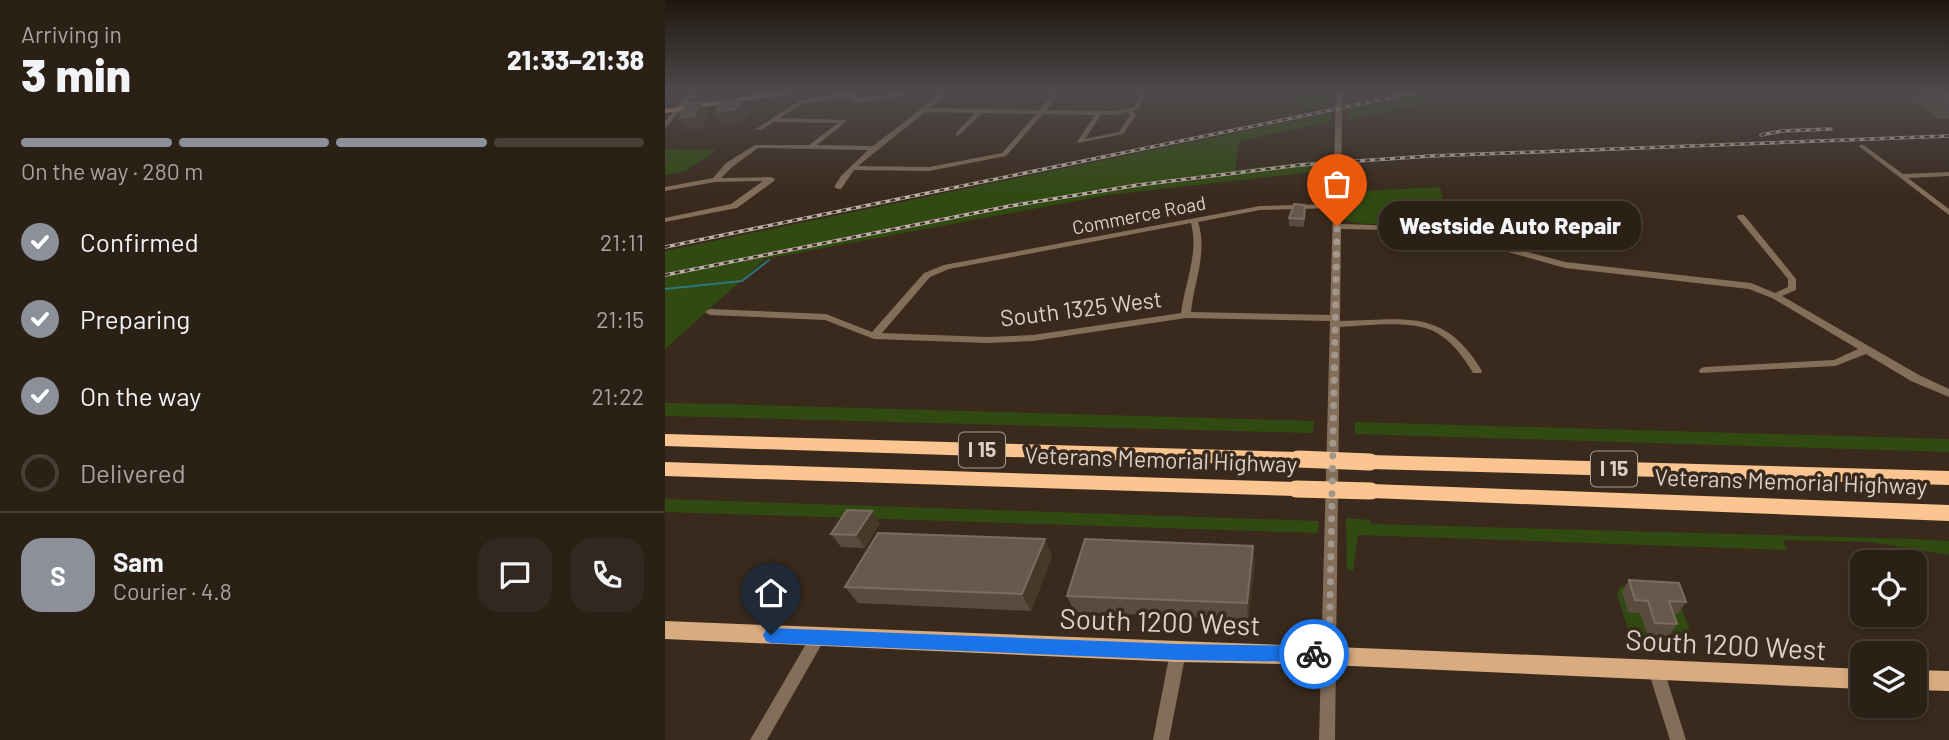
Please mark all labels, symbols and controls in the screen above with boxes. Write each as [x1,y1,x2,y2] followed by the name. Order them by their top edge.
[21,20,122,48] text: Arriving in
[507,44,644,75] text: 21:33–21:38
[21,46,131,101] text: 3 min
[1307,154,1367,226] pin
[21,157,203,185] text: On the way · 280 m
[1318,165,1356,203] icon: bag
[1070,190,1208,239] street label: Commerce Road
[1379,202,1641,250] callout: Westside Auto Repair
[1399,211,1621,239] text: Westside Auto Repair
[21,223,59,261] icon: check
[80,226,199,257] text: Confirmed
[600,228,644,256] text: 21:11
[998,284,1163,332] street label: South 1325 West
[21,300,59,338] icon: check
[80,303,190,334] text: Preparing
[596,305,644,333] text: 21:15
[21,377,59,415] icon: check
[80,380,201,411] text: On the way
[591,382,644,410] text: 21:22
[959,433,1005,468] road number: I 15
[1024,440,1298,478] street label: Veterans Memorial Highway
[1591,452,1637,486] road number: I 15
[80,457,186,488] text: Delivered
[1654,462,1928,500] street label: Veterans Memorial Highway
[478,538,552,612] button: chat
[570,538,644,612] button: phone
[113,546,164,577] text: Sam
[1850,550,1927,718] map controls
[1850,550,1927,627] button: locate
[50,560,66,591] text: S
[741,563,801,635] pin
[752,574,790,612] icon: home
[113,577,232,605] text: Courier · 4.8
[1059,601,1261,641] street label: South 1200 West
[1279,619,1349,689] courier
[1625,622,1827,666] street label: South 1200 West
[1295,635,1333,673] icon: bike
[1850,641,1927,718] button: layers

